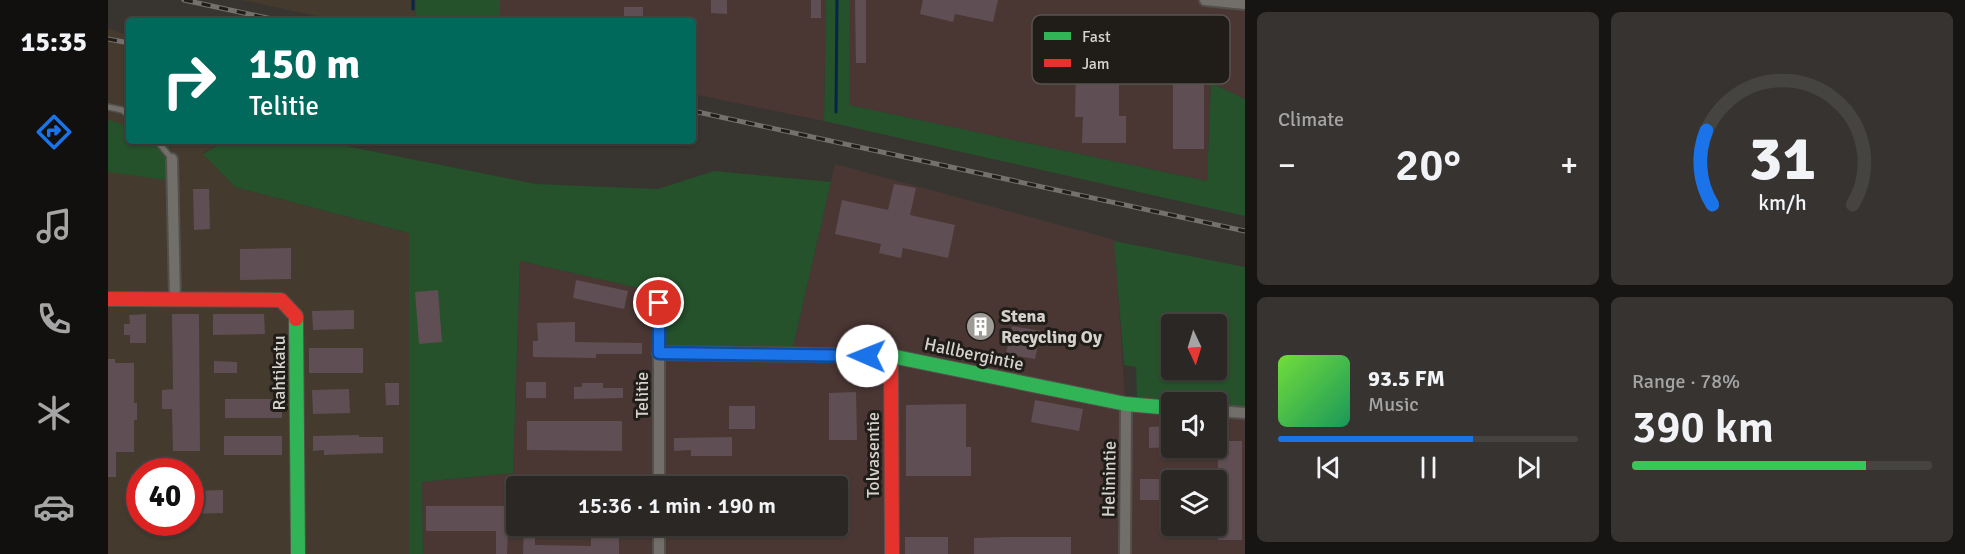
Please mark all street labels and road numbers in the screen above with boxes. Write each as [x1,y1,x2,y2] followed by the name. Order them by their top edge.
[922,333,1026,375] street label: Hallbergintie
[268,335,290,411] street label: Rahtikatu
[631,372,653,418] street label: Telitie
[862,412,884,498] street label: Tolvasentie
[1097,441,1121,517] street label: Helinintie

